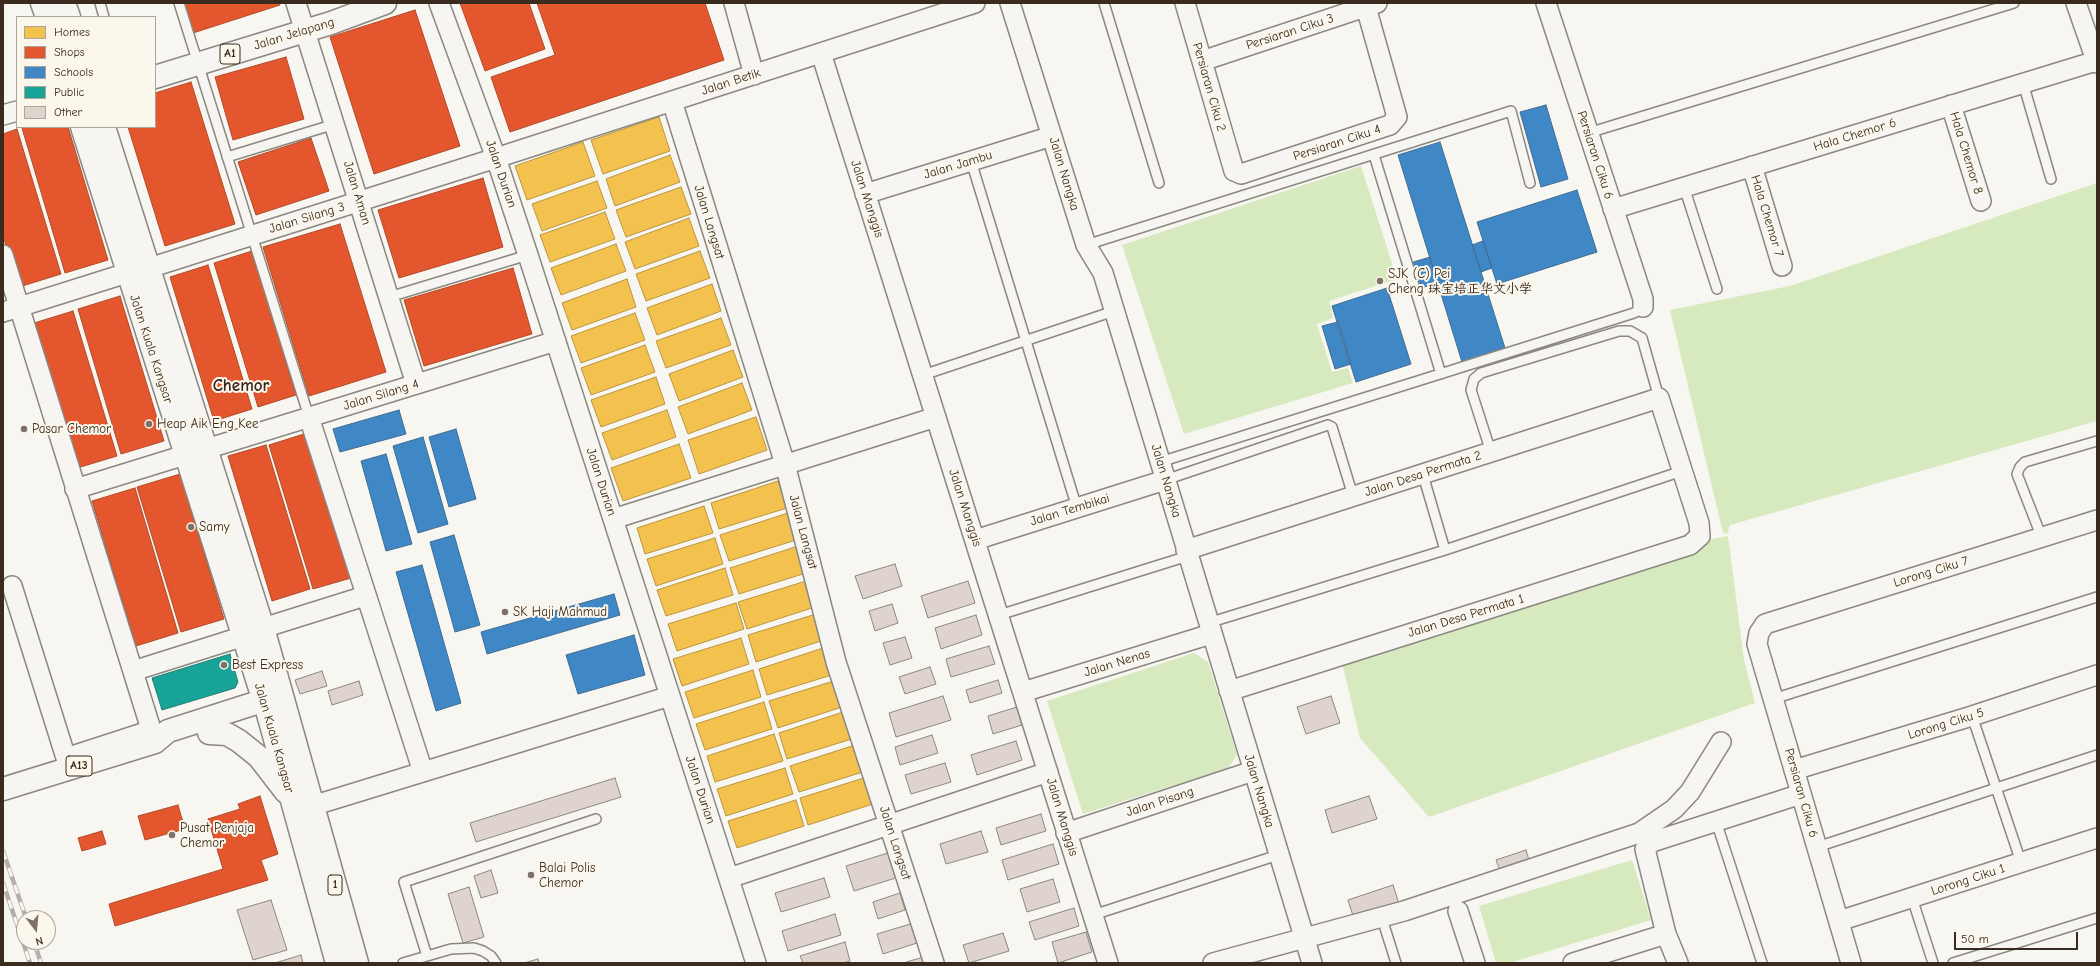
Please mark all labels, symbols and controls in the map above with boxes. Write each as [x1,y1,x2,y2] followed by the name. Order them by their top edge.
[1244,10,1336,54] street label: Persiaran Ciku 3
[252,14,336,54] street label: Jalan Jelapang
[16,16,156,128] legend
[54,25,90,39] text: Homes
[1189,41,1229,133] street label: Persiaran Ciku 2
[220,44,240,64] road number: A1
[54,45,85,59] text: Shops
[54,65,93,79] text: Schools
[699,65,763,99] street label: Jalan Betik
[54,85,84,99] text: Public
[54,105,82,119] text: Other
[1573,109,1617,201] street label: Persiaran Ciku 6
[1946,110,1986,196] street label: Hala Chemor 8
[1812,115,1898,155] street label: Hala Chemor 6
[1291,122,1383,164] street label: Persiaran Ciku 4
[1045,135,1083,213] street label: Jalan Nangka
[482,138,520,210] street label: Jalan Durian
[922,147,994,183] street label: Jalan Jambu
[847,158,887,240] street label: Jalan Manggis
[340,159,374,227] street label: Jalan Aman
[1747,173,1787,259] street label: Hala Chemor 7
[690,183,728,261] street label: Jalan Langsat
[267,199,347,237] street label: Jalan Silang 3
[1388,266,1532,297] place label: SJK (C) Pei Cheng 珠宝培正华文小学
[1375,276,1385,286] marker: SJK (C) Pei Cheng 珠宝培正华文小学
[126,293,176,405] street label: Jalan Kuala Kangsar
[213,376,269,396] district label: Chemor
[341,376,421,414] street label: Jalan Silang 4
[157,416,259,432] place label: Heap Aik Eng Kee
[144,419,154,429] marker: Heap Aik Eng Kee
[32,421,111,437] place label: Pasar Chemor
[19,424,29,434] marker: Pasar Chemor
[1147,442,1185,520] street label: Jalan Nangka
[583,446,619,518] street label: Jalan Durian
[1363,448,1483,500] street label: Jalan Desa Permata 2
[945,467,985,549] street label: Jalan Manggis
[1028,491,1112,529] street label: Jalan Tembikai
[786,493,820,571] street label: Jalan Langsat
[199,519,229,535] place label: Samy
[186,522,196,532] marker: Samy
[1892,553,1970,591] street label: Lorong Ciku 7
[1406,591,1526,641] street label: Jalan Desa Permata 1
[513,604,607,620] place label: SK Haji Mahmud
[500,607,510,617] marker: SK Haji Mahmud
[1082,646,1152,680] street label: Jalan Nenas
[232,657,303,673] place label: Best Express
[219,660,229,670] marker: Best Express
[251,681,297,795] street label: Jalan Kuala Kangsar
[1906,705,1986,743] street label: Lorong Ciku 5
[1781,747,1821,839] street label: Persiaran Ciku 6
[1240,752,1278,830] street label: Jalan Nangka
[682,754,718,826] street label: Jalan Durian
[66,756,92,776] road number: A13
[1043,776,1081,858] street label: Jalan Manggis
[1124,784,1196,820] street label: Jalan Pisang
[876,804,914,882] street label: Jalan Langsat
[180,820,254,851] place label: Pusat Penjaja Chemor
[167,830,177,840] marker: Pusat Penjaja Chemor
[539,860,595,891] place label: Balai Polis Chemor
[1929,861,2007,899] street label: Lorong Ciku 1
[526,870,536,880] marker: Balai Polis Chemor
[328,875,342,895] road number: 1
[16,910,56,950] north arrow
[1956,924,2080,950] scale bar
[1961,932,1989,946] text: 50 m
[34,934,44,948] text: N

